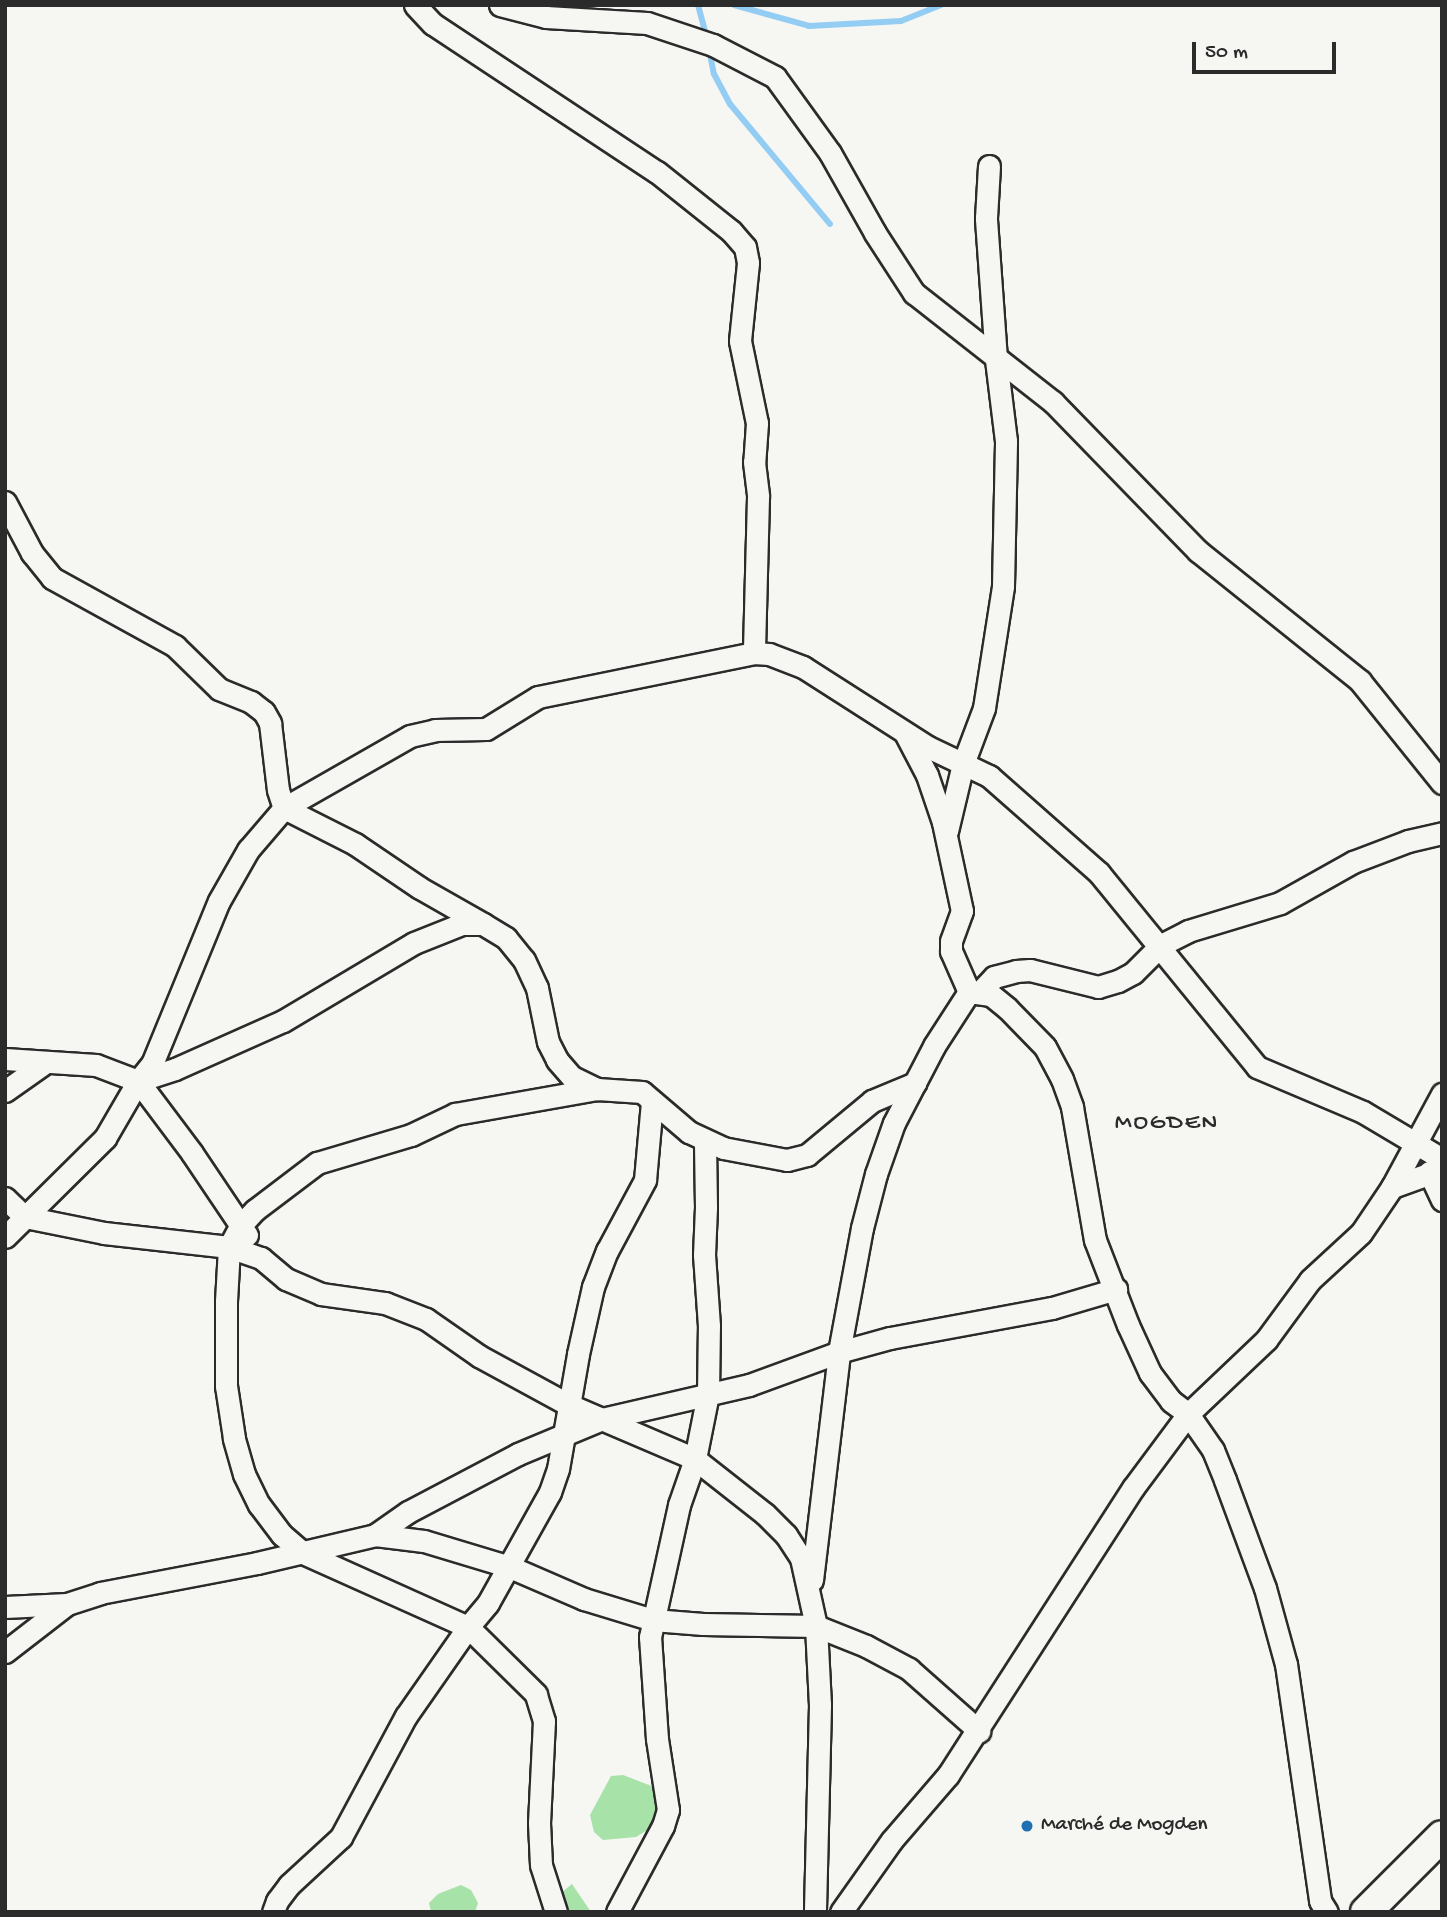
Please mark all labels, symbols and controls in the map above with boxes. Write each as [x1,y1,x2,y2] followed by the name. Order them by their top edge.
[1195,28,1338,72] scale bar
[1205,41,1248,66] text: 50 m
[1115,1110,1219,1138] district label: MOGDEN
[1041,1813,1208,1839] place label: Marché de Mogden
[1019,1818,1035,1834] marker: Marché de Mogden

